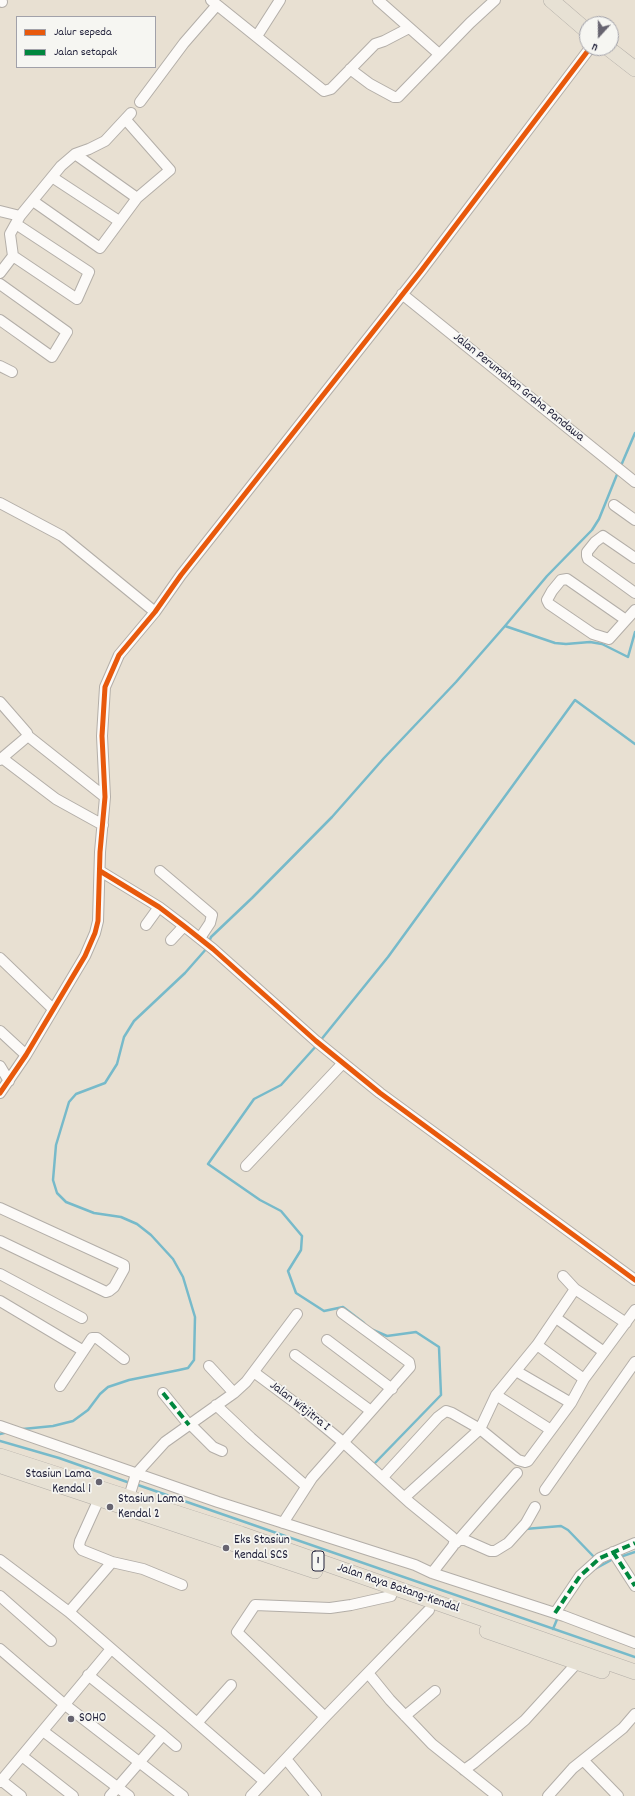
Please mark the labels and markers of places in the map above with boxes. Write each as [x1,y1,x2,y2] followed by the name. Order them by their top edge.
[25,1467,91,1498] place label: Stasiun Lama Kendal 1
[94,1477,104,1487] marker: Stasiun Lama Kendal 1
[118,1492,184,1523] place label: Stasiun Lama Kendal 2
[105,1502,115,1512] marker: Stasiun Lama Kendal 2
[234,1533,290,1564] place label: Eks Stasiun Kendal SCS
[221,1543,231,1553] marker: Eks Stasiun Kendal SCS
[79,1711,106,1727] place label: SOHO
[66,1714,76,1724] marker: SOHO

